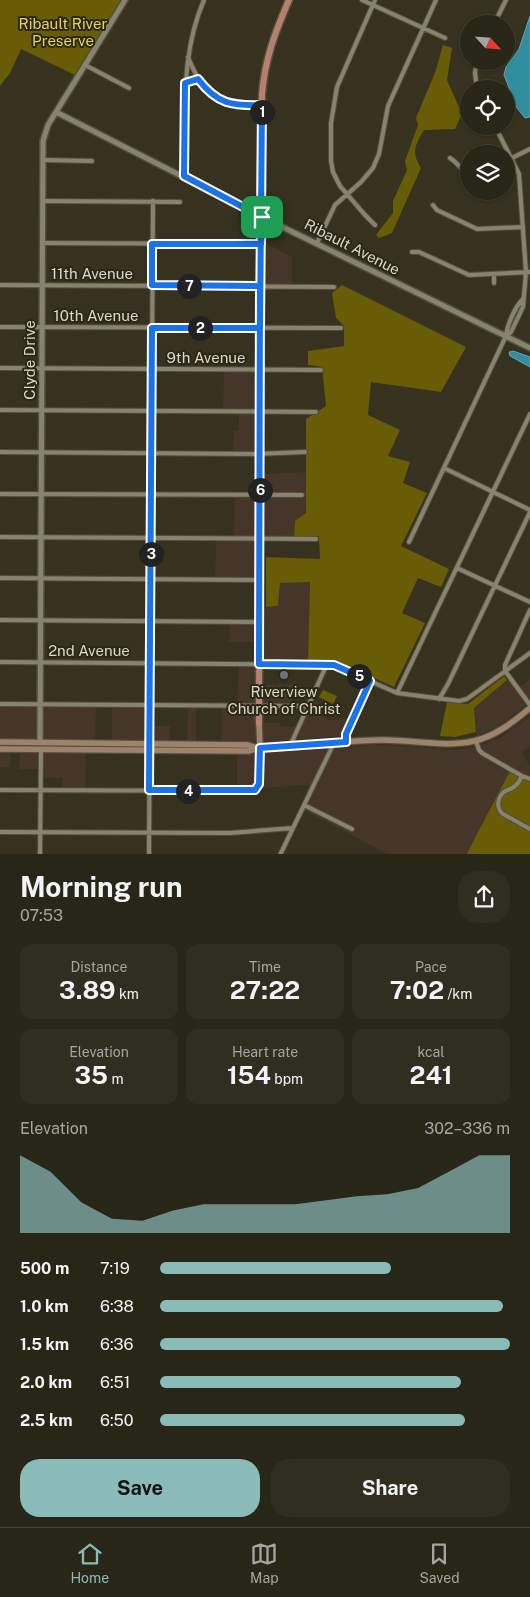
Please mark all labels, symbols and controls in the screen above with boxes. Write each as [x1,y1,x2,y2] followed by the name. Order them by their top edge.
[19,15,108,49] park label: Ribault River Preserve
[460,15,515,70] north arrow
[460,15,515,200] map controls
[460,80,515,135] button: locate
[250,100,274,124] pin: 1
[260,104,266,120] text: 1
[460,145,515,200] button: layers
[241,196,283,238] pin
[248,203,276,231] icon: arrive
[302,215,403,278] street label: Ribault Avenue
[51,265,133,282] street label: 11th Avenue
[176,274,202,298] pin: 7
[185,278,194,294] text: 7
[54,307,138,324] street label: 10th Avenue
[188,316,212,340] pin: 2
[21,320,38,400] street label: Clyde Drive
[196,320,205,336] text: 2
[166,349,246,366] street label: 9th Avenue
[248,478,272,502] pin: 6
[256,482,265,498] text: 6
[138,542,164,566] pin: 3
[147,546,156,562] text: 3
[48,642,130,659] street label: 2nd Avenue
[346,664,372,688] pin: 5
[355,668,364,684] text: 5
[278,669,290,681] marker: Riverview Church of Christ
[227,683,341,717] place label: Riverview Church of Christ
[176,778,200,804] pin: 4
[184,783,193,799] text: 4
[20,870,183,903] text: Morning run
[458,871,510,923] button: share
[20,906,63,925] text: 07:53
[71,959,127,975] text: Distance
[249,959,281,975] text: Time
[415,959,447,975] text: Pace
[59,975,116,1005] text: 3.89
[230,975,300,1005] text: 27:22
[390,975,444,1005] text: 7:02
[116,986,139,1002] text: km
[444,986,472,1002] text: /km
[69,1044,129,1060] text: Elevation
[232,1044,298,1060] text: Heart rate
[417,1044,445,1060] text: kcal
[74,1060,108,1090] text: 35
[227,1060,271,1090] text: 154
[410,1060,452,1090] text: 241
[108,1071,124,1087] text: m
[271,1071,303,1087] text: bpm
[20,1119,88,1138] text: Elevation
[424,1119,510,1138] text: 302–336 m
[20,1259,69,1278] text: 500 m
[100,1259,130,1278] text: 7:19
[20,1297,69,1316] text: 1.0 km
[100,1297,134,1316] text: 6:38
[20,1335,69,1354] text: 1.5 km
[100,1335,134,1354] text: 6:36
[20,1373,72,1392] text: 2.0 km
[100,1373,130,1392] text: 6:51
[20,1411,72,1430] text: 2.5 km
[100,1411,134,1430] text: 6:50
[20,1459,260,1517] button: Save
[270,1459,510,1517] button: Share
[70,1540,109,1586] tab: Home
[250,1540,278,1586] tab: Map
[419,1540,460,1586] tab: Saved

